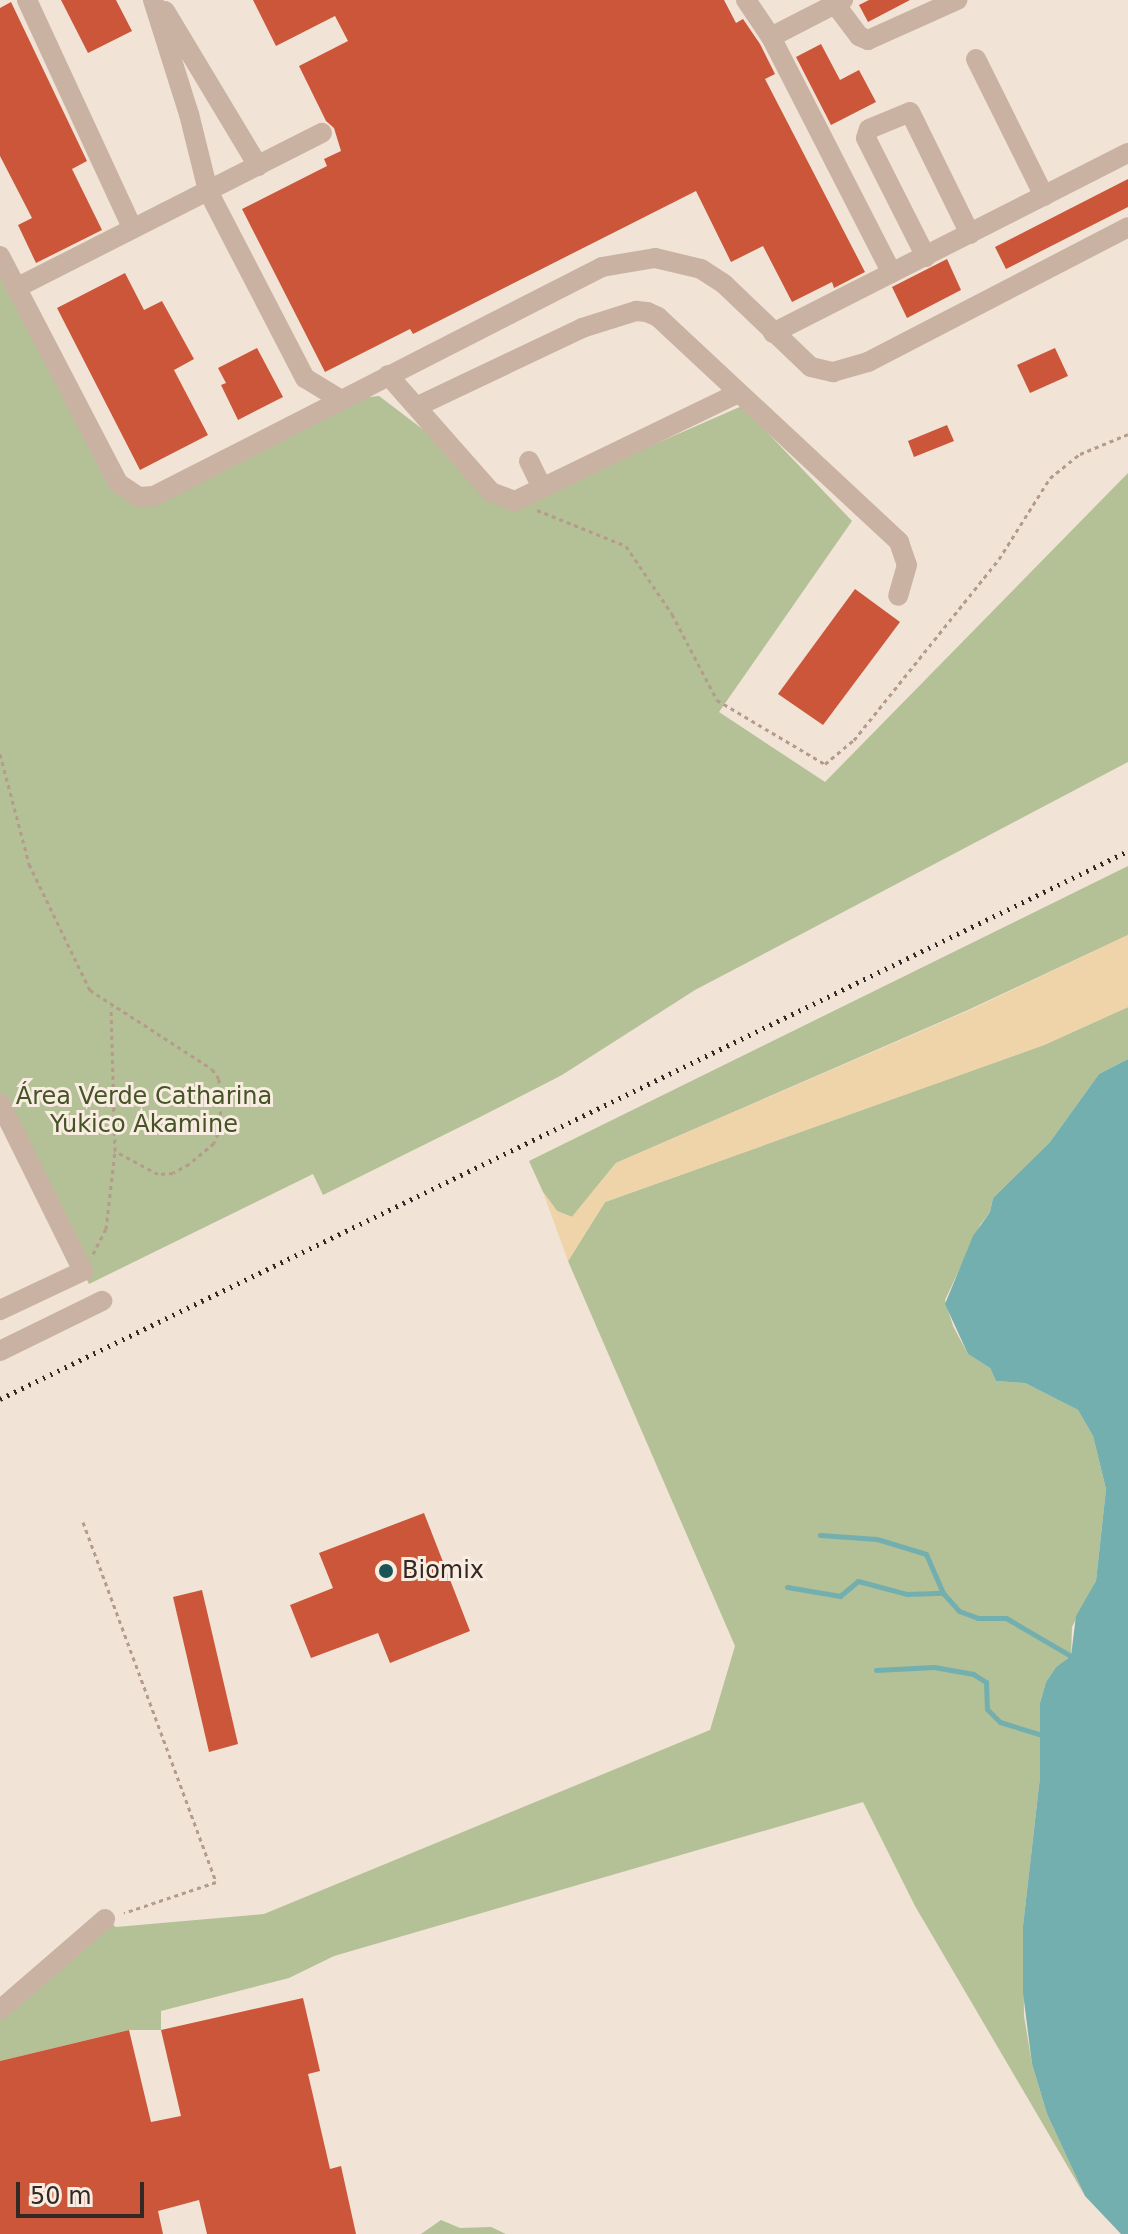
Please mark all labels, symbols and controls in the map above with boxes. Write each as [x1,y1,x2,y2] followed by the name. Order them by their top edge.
[16,1083,272,1139] park label: Área Verde Catharina Yukico Akamine
[402,1557,484,1585] place label: Biomix
[377,1562,395,1580] marker: Biomix
[20,2166,148,2216] scale bar
[30,2182,92,2210] text: 50 m

